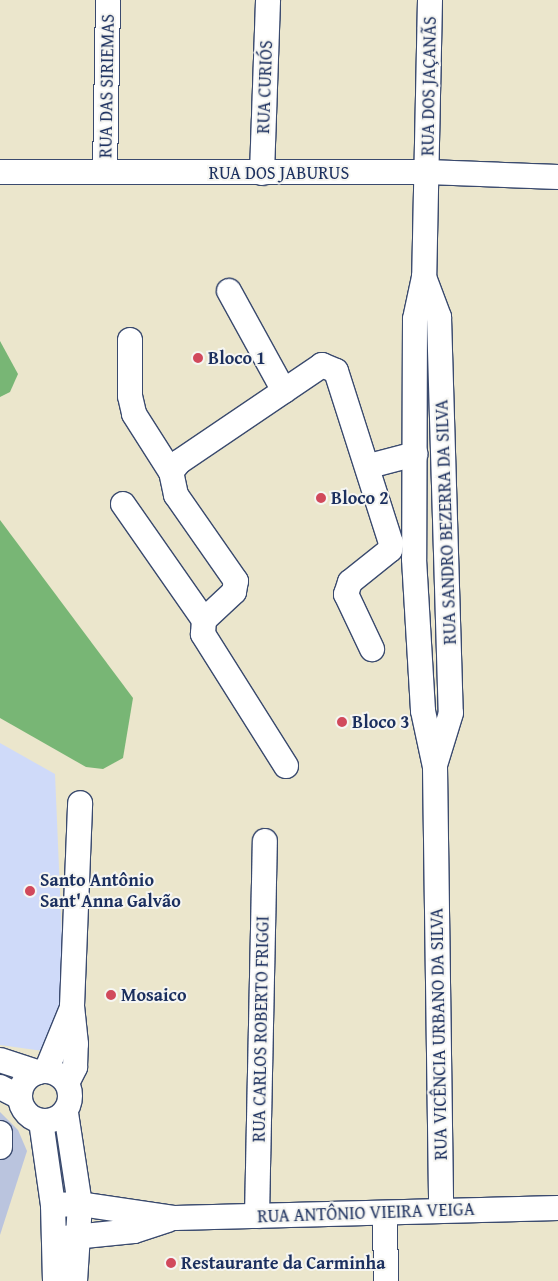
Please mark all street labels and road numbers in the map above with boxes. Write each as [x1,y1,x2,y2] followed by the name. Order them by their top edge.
[95,14,119,158] street label: RUA DAS SIRIEMAS
[417,16,441,156] street label: RUA DOS JAÇANÃS
[253,40,277,134] street label: RUA CURIÓS
[209,162,349,184] street label: RUA DOS JABURUS
[431,399,461,645] street label: RUA SANDRO BEZERRA DA SILVA
[426,908,452,1160] street label: RUA VICÊNCIA URBANO DA SILVA
[248,916,274,1142] street label: RUA CARLOS ROBERTO FRIGGI
[257,1198,475,1228] street label: RUA ANTÔNIO VIEIRA VEIGA

